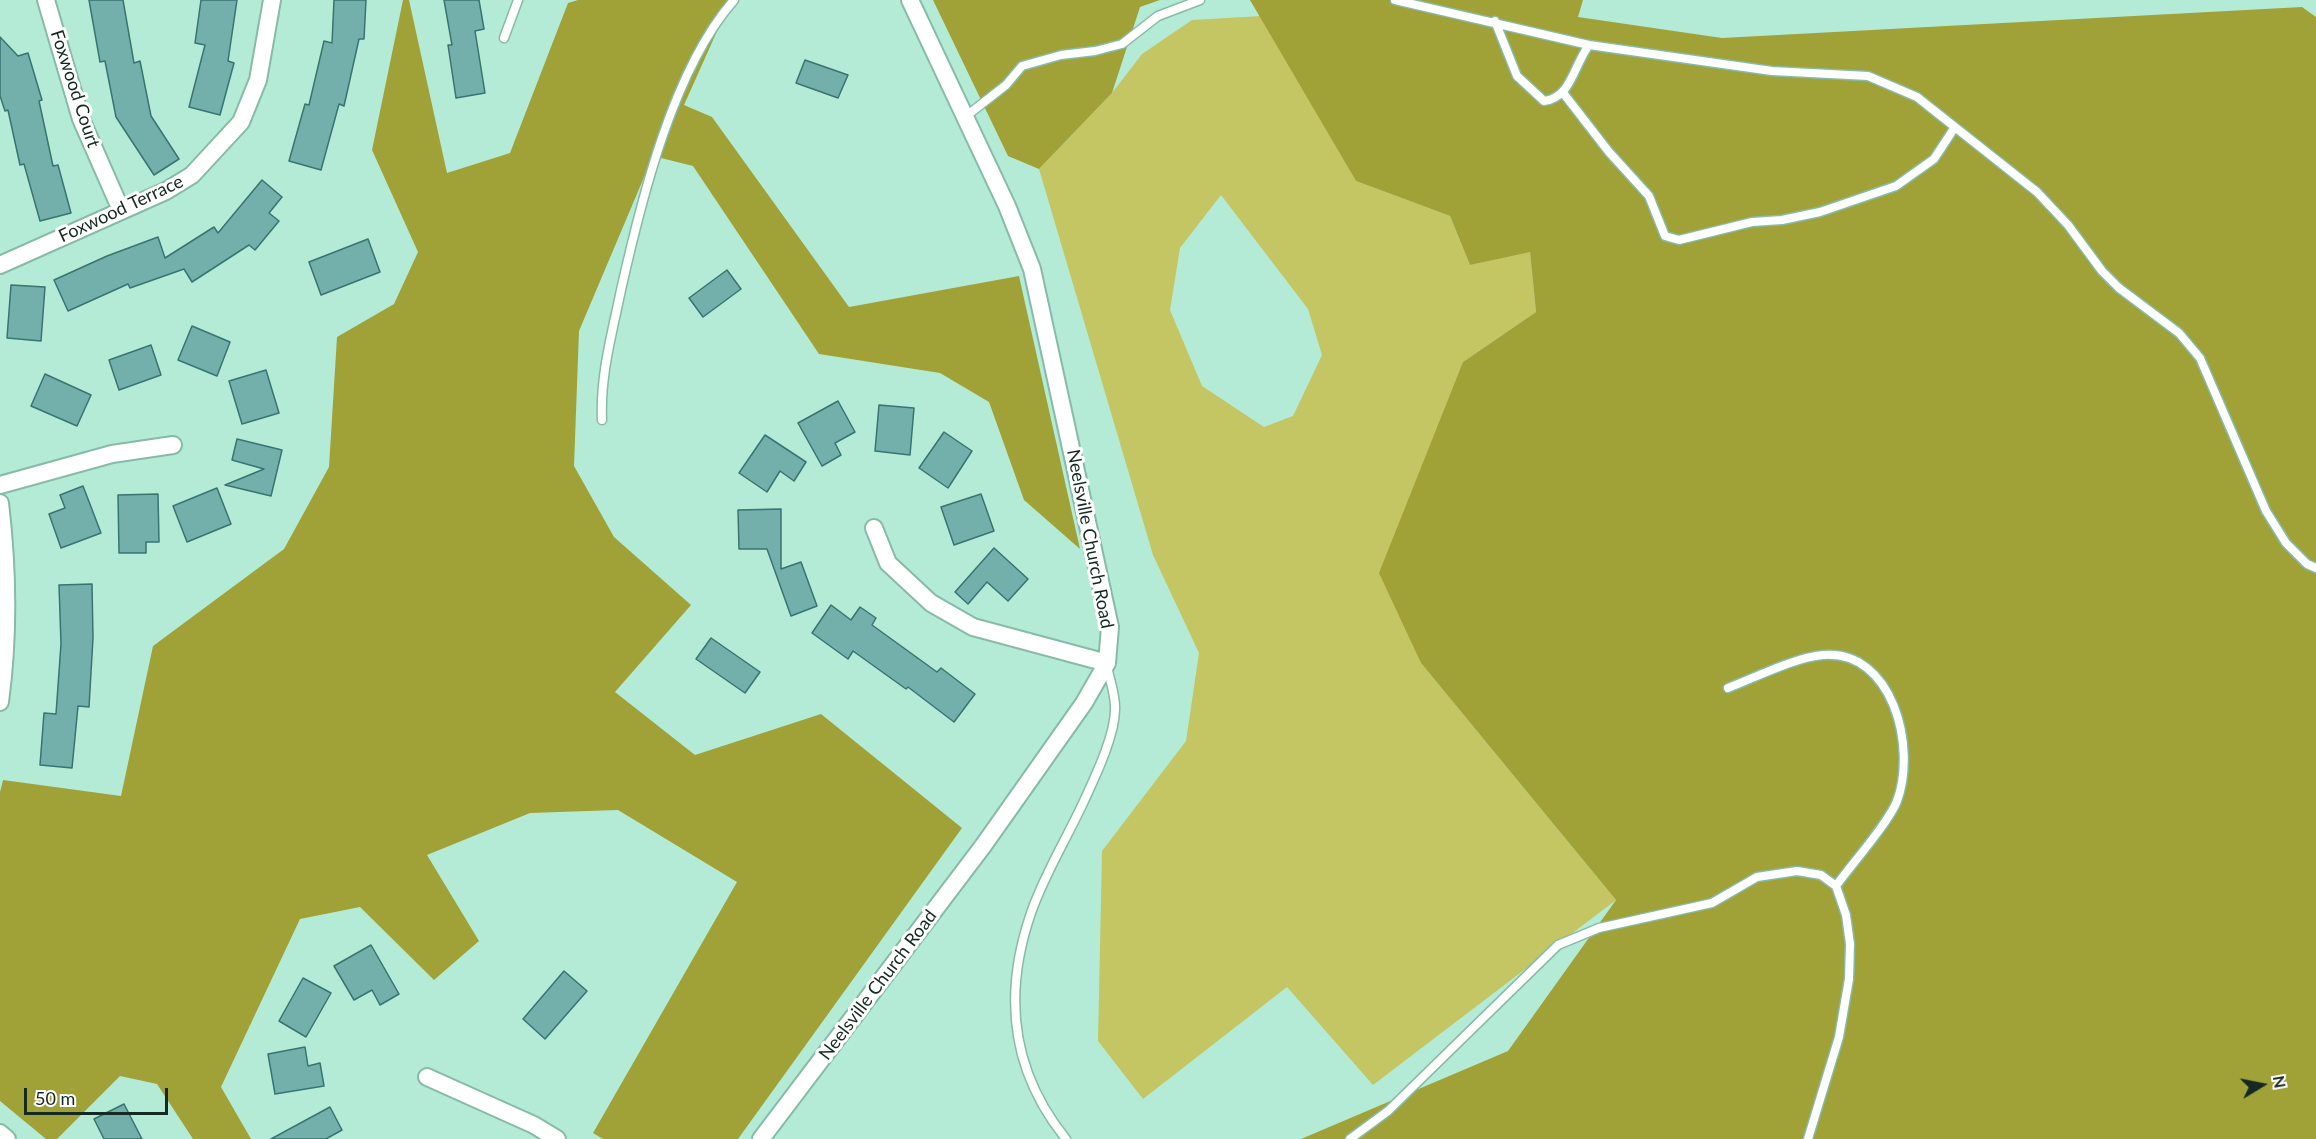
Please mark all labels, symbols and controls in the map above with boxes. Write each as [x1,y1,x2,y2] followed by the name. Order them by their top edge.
[46,27,104,151] street label: Foxwood Court
[55,171,187,247] street label: Foxwood Terrace
[1062,448,1118,630] street label: Neelsville Church Road
[815,906,941,1064] street label: Neelsville Church Road
[2232,1055,2292,1115] north arrow
[2270,1074,2291,1089] text: N
[27,1076,171,1114] scale bar
[35,1087,75,1109] text: 50 m

